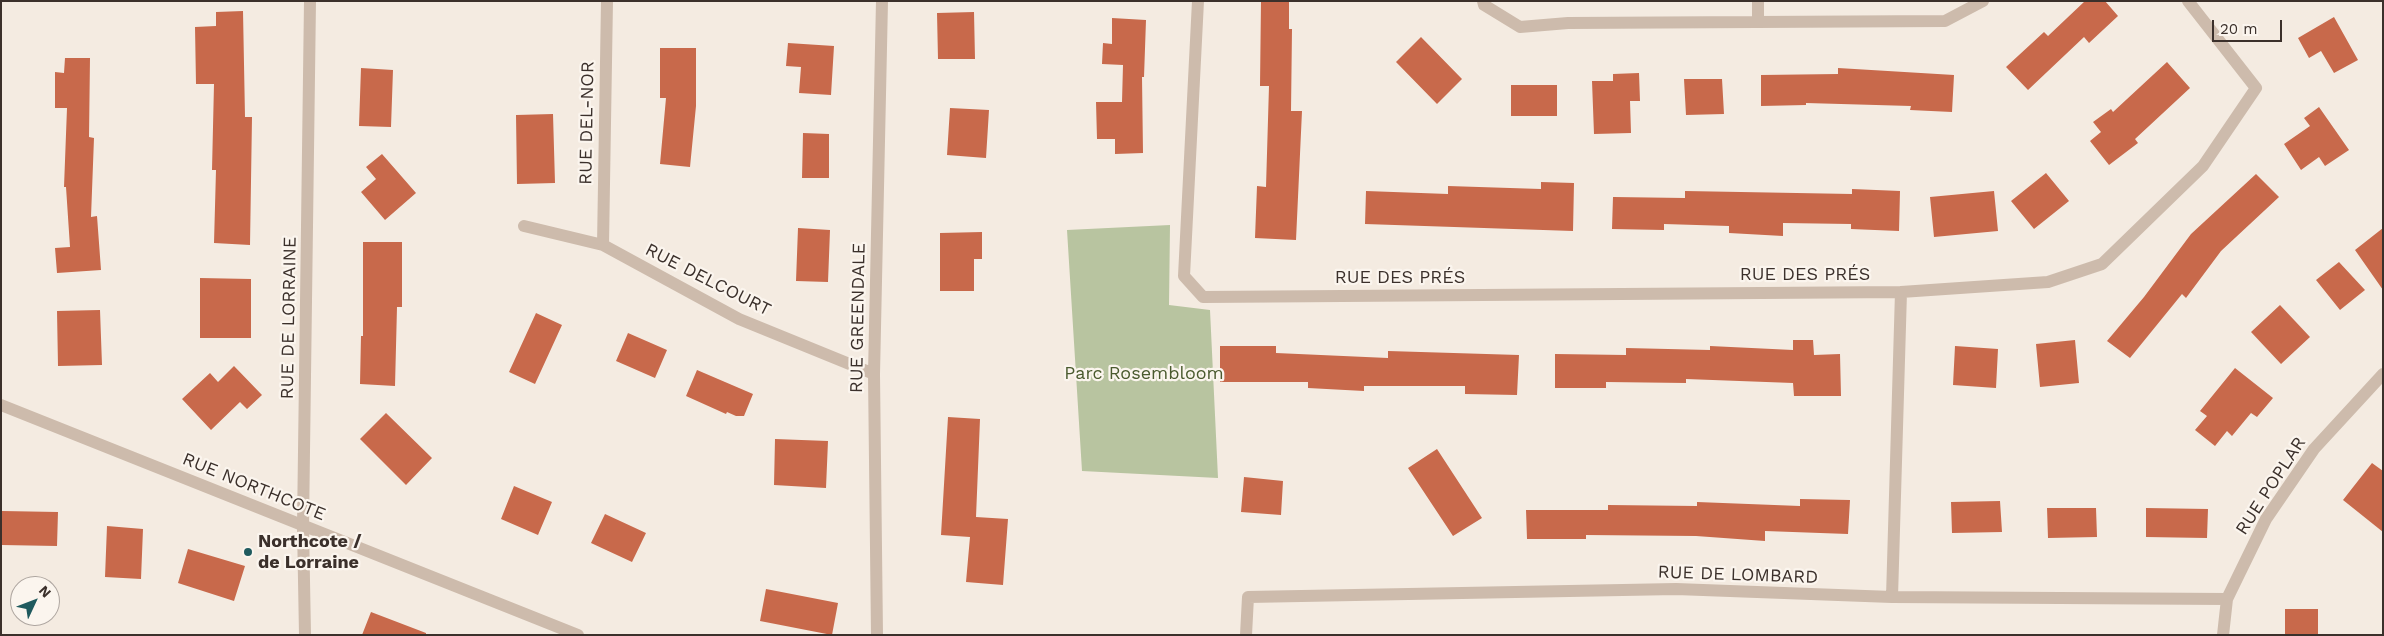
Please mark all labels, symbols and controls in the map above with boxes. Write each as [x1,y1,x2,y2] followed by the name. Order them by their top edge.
[2214,10,2284,42] scale bar
[2220,20,2258,38] text: 20 m
[575,61,599,185] street label: RUE DEL-NOR
[277,237,301,399] street label: RUE DE LORRAINE
[642,239,774,321] street label: RUE DELCOURT
[846,243,870,393] street label: RUE GREENDALE
[1740,264,1870,286] street label: RUE DES PRÉS
[1335,267,1465,289] street label: RUE DES PRÉS
[1064,363,1224,385] park label: Parc Rosembloom
[2231,433,2311,539] street label: RUE POPLAR
[179,448,329,526] street label: RUE NORTHCOTE
[258,531,362,574] place label: Northcote / de Lorraine
[242,546,254,558] marker: Northcote / de Lorraine
[1657,561,1819,589] street label: RUE DE LOMBARD
[10,576,60,626] north arrow
[36,582,55,601] text: N

